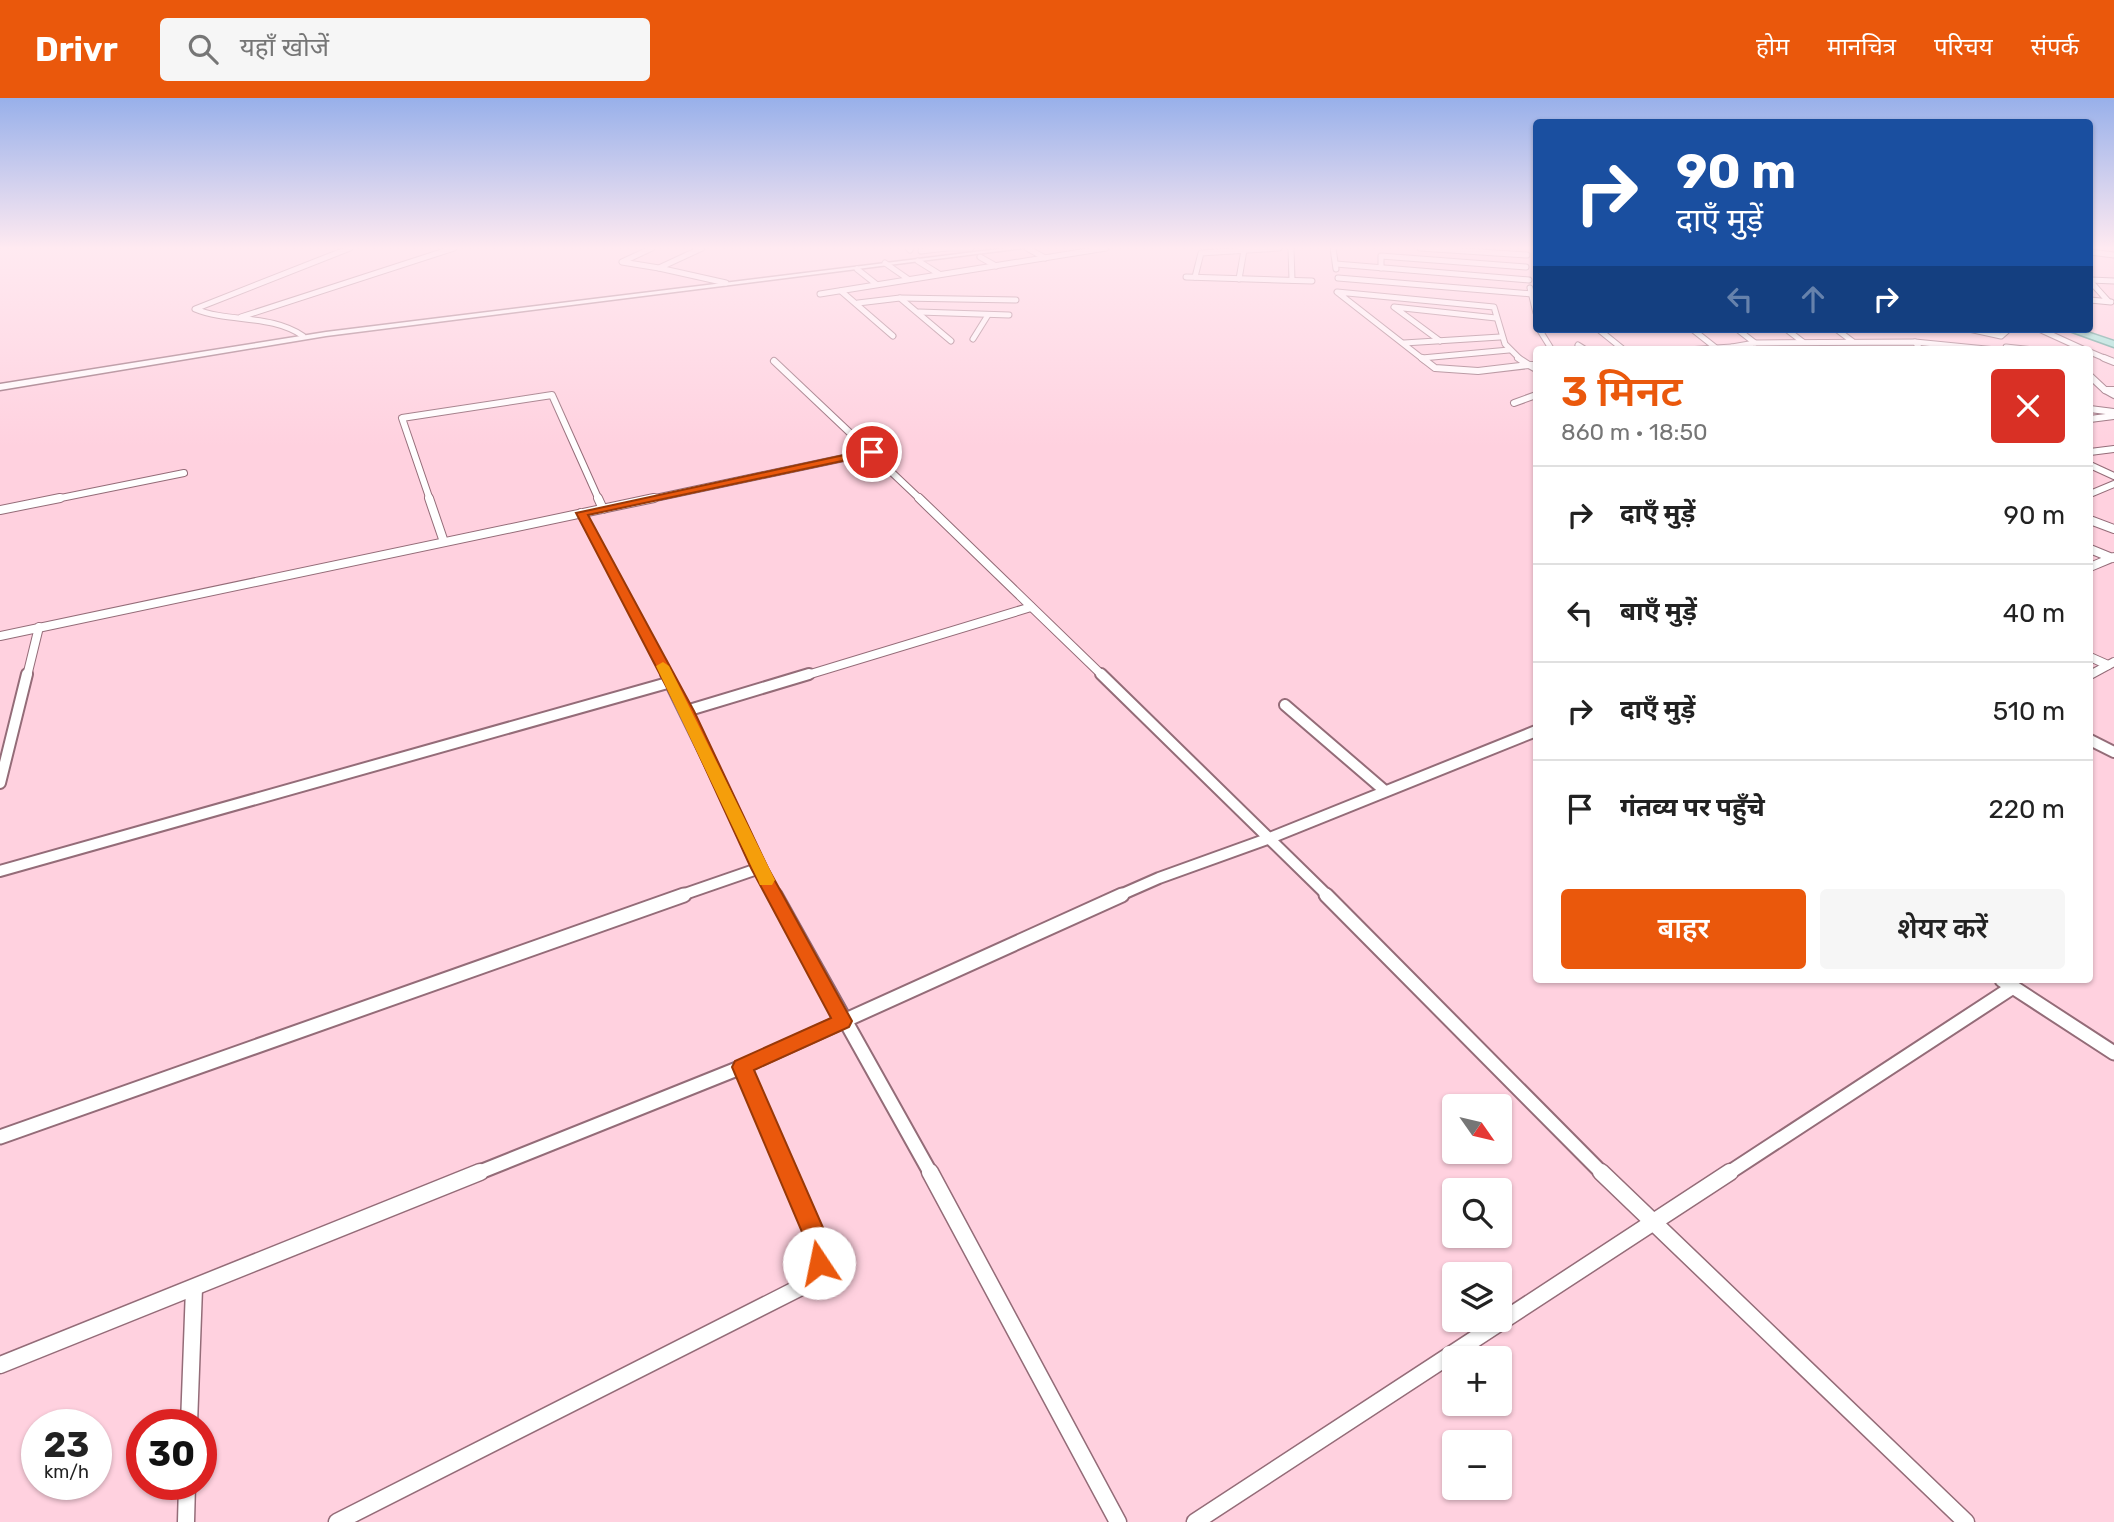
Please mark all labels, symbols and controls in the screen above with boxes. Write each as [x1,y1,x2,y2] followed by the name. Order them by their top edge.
[160,18,650,81] search box
[35,30,118,69] text: Drivr
[184,30,222,68] icon: search
[240,32,329,63] text: यहाँ खोजें
[1756,33,1789,61] text: होम
[1827,33,1896,61] text: मानचित्र
[1934,33,1993,61] text: परिचय
[2031,33,2079,61] text: संपर्क
[1676,142,1796,200] text: 90 m
[1561,147,1652,238] icon: right
[1676,201,1763,239] text: दाएँ मुड़ें
[1721,280,1759,318] icon: left
[1794,280,1832,318] icon: ahead
[1867,280,1905,318] icon: right
[1561,367,1683,417] text: 3 मिनट
[1991,369,2065,443] button: close
[1561,418,1708,446] text: 860 m · 18:50
[842,422,902,482] pin
[853,433,891,471] icon: arrive
[1561,496,1599,534] icon: right
[1620,498,1695,529] text: दाएँ मुड़ें
[2004,500,2065,531] text: 90 m
[1561,594,1599,632] icon: left
[1620,596,1697,627] text: बाएँ मुड़ें
[2003,598,2065,629] text: 40 m
[1561,692,1599,730] icon: right
[1620,694,1695,725] text: दाएँ मुड़ें
[1993,696,2065,727] text: 510 m
[1561,790,1599,828] icon: arrive
[1620,792,1765,823] text: गंतव्य पर पहुँचे
[1988,794,2065,825] text: 220 m
[1561,889,1806,969] button: बाहर
[1820,889,2065,969] button: शेयर करें
[1442,1094,1512,1164] north arrow
[1442,1094,1512,1500] map controls
[1442,1178,1512,1248] button: search
[782,1226,856,1300] position arrow
[1442,1262,1512,1332] button: layers
[1442,1346,1512,1416] button: +
[126,1409,217,1500] speed limit sign: 30
[44,1424,89,1466] text: 23
[1442,1430,1512,1500] button: −
[44,1461,89,1483] text: km/h

